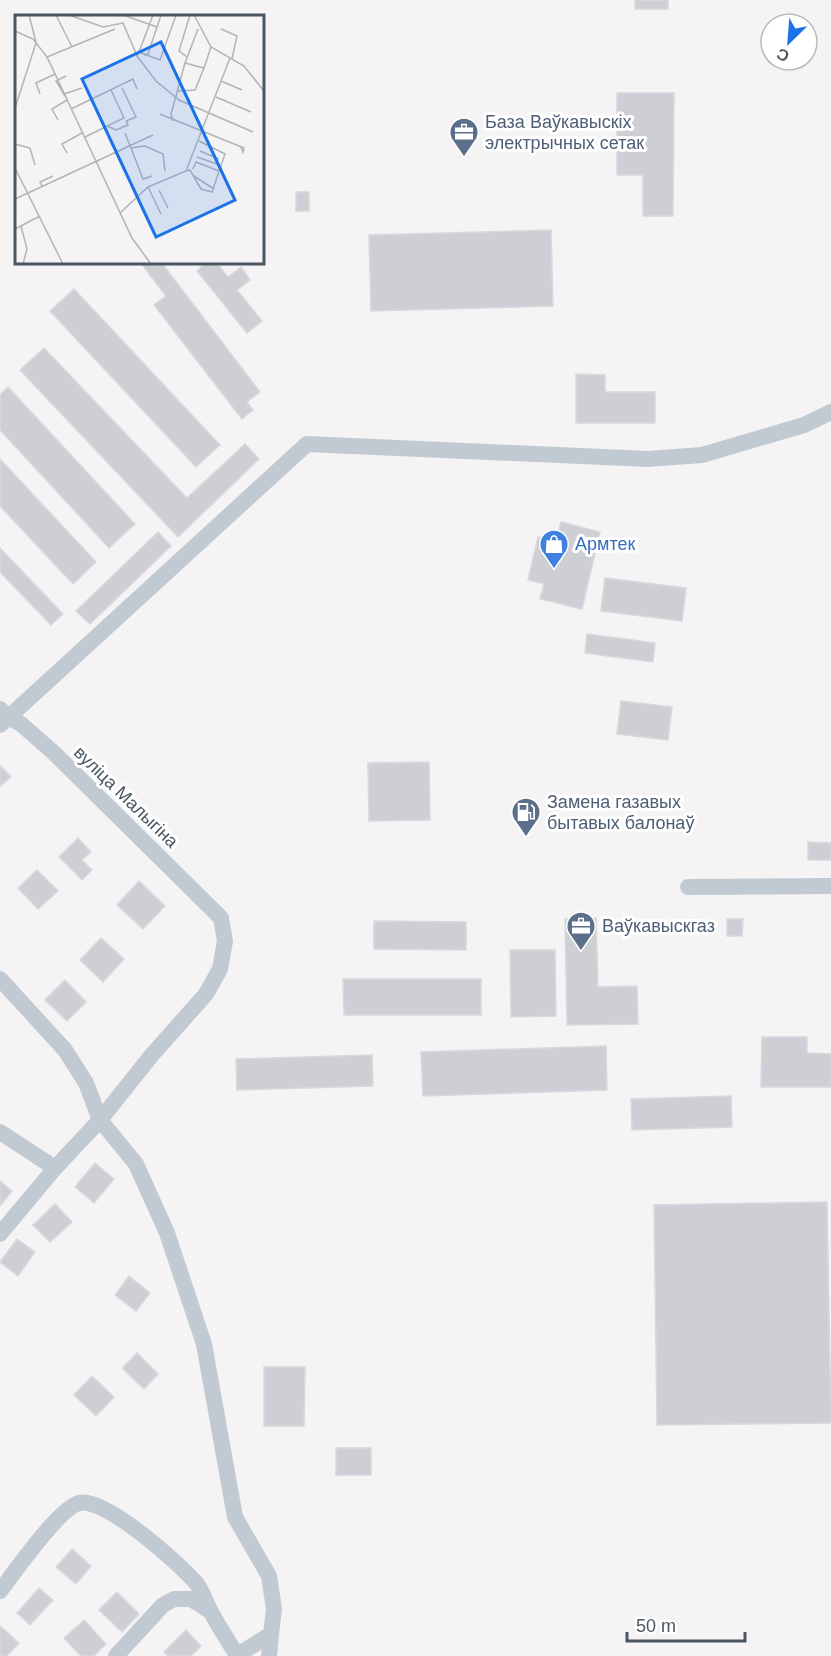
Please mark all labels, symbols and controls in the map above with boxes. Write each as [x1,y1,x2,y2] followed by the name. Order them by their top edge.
[759,12,819,72] north arrow
[15,15,264,264] inset map
[774,45,792,65] text: С
[485,112,644,153] place label: База Ваўкавыскіх электрычных сетак
[448,116,480,158] office icon: База Ваўкавыскіх электрычных сетак
[538,528,570,570] shop icon: Армтек
[575,534,635,554] place label: Армтек
[70,742,183,852] street label: вуліца Малыгіна
[547,792,694,833] place label: Замена газавых бытавых балонаў
[510,796,542,838] fuel station icon: Замена газавых бытавых балонаў
[565,910,597,952] office icon: Ваўкавыскгаз
[602,916,715,936] place label: Ваўкавыскгаз
[627,1605,746,1643] scale bar
[636,1616,676,1636] text: 50 m

